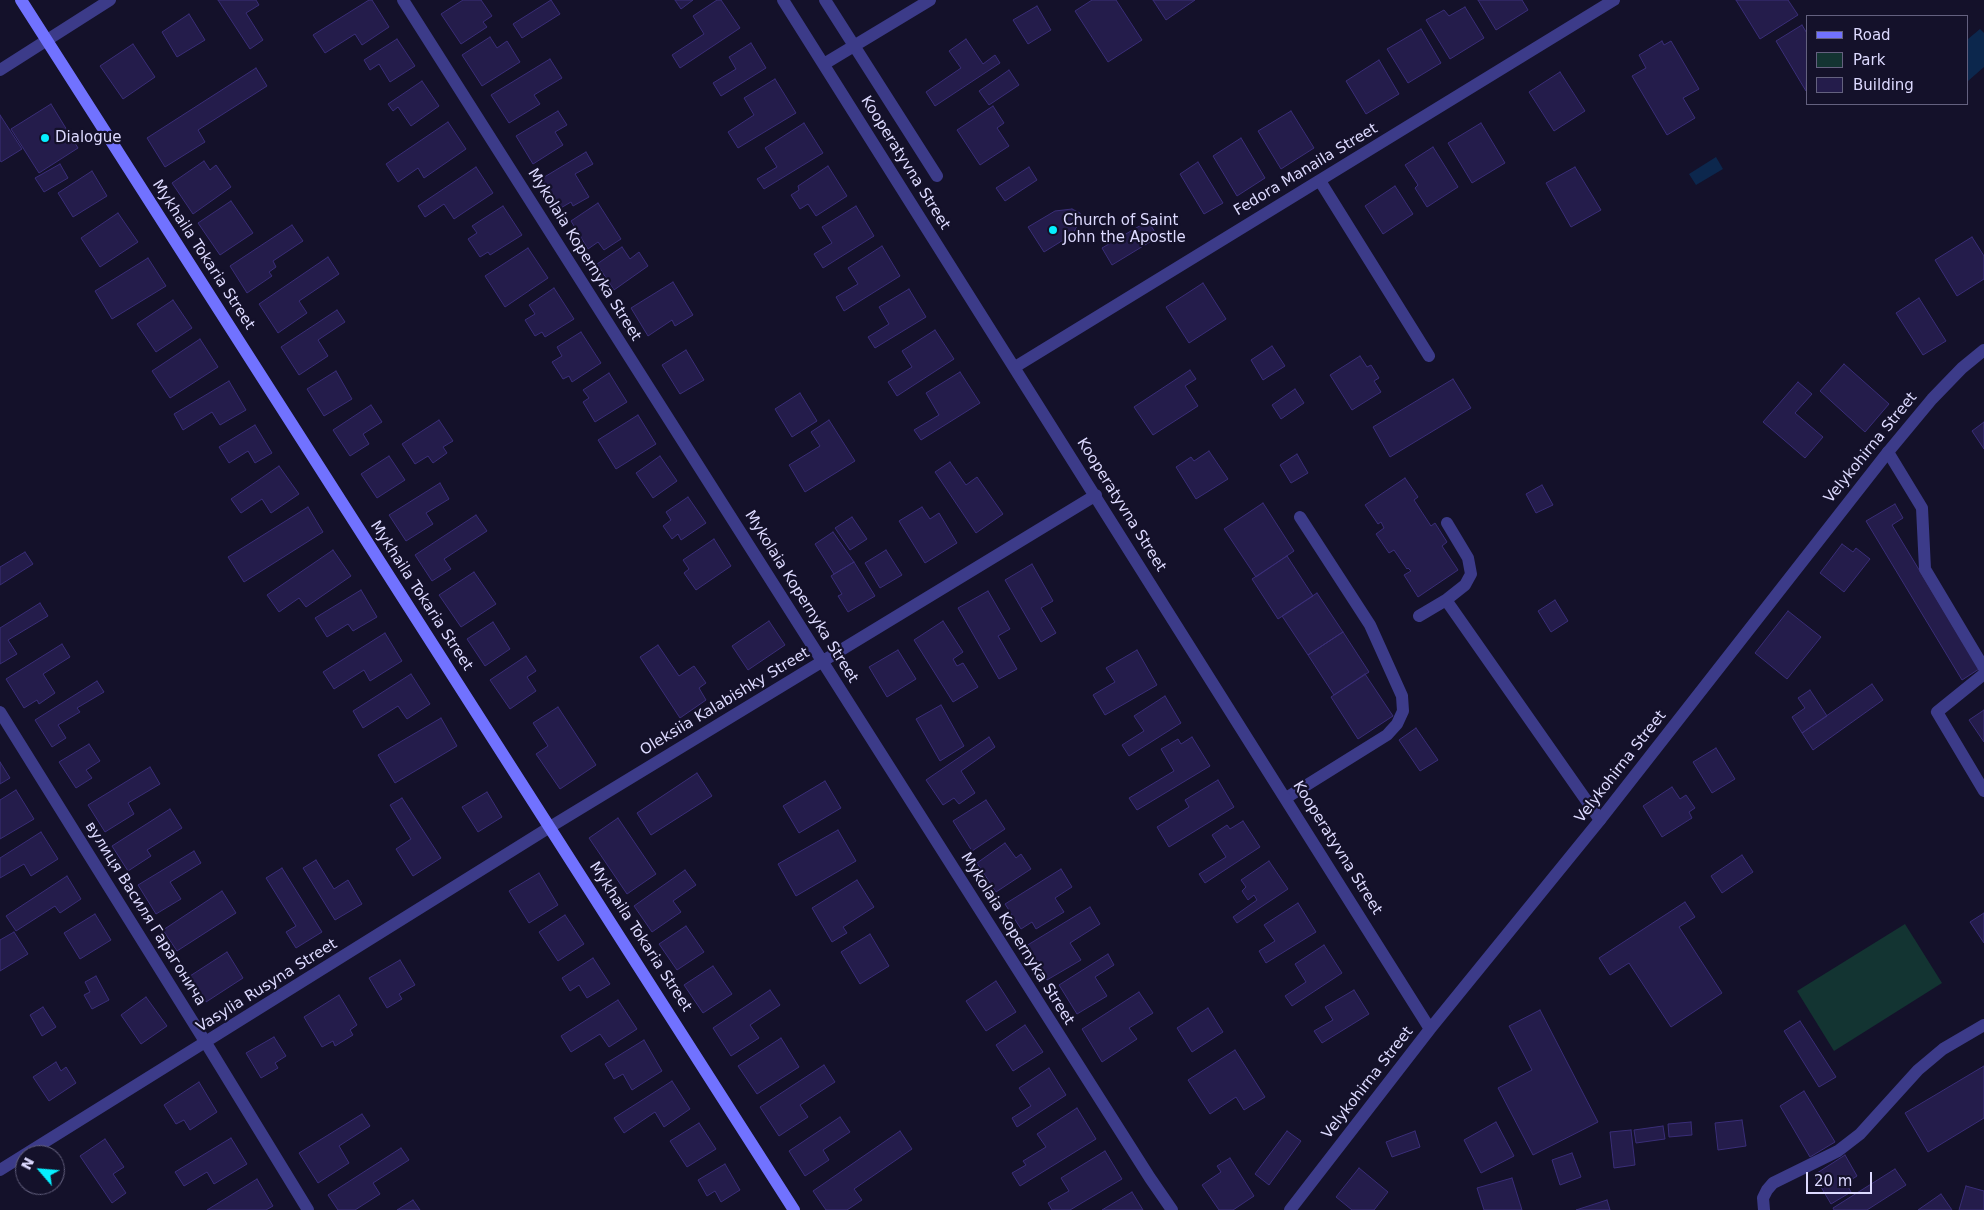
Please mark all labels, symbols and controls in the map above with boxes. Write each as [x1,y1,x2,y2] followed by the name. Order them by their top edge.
[1806,15,1969,105] legend
[1853,26,1891,44] text: Road
[1853,51,1885,69] text: Park
[1853,76,1914,94] text: Building
[857,93,953,233] street label: Kooperatyvna Street
[1231,120,1381,220] street label: Fedora Manaila Street
[55,129,122,147] place label: Dialogue
[39,132,51,144] marker: Dialogue
[523,165,645,345] street label: Mykolaia Kopernyka Street
[148,177,258,333] street label: Mykhaila Tokaria Street
[1063,212,1186,247] place label: Church of Saint John the Apostle
[1047,224,1059,236] marker: Church of Saint John the Apostle
[1821,389,1921,507] street label: Velykohirna Street
[1073,435,1169,575] street label: Kooperatyvna Street
[740,507,862,687] street label: Mykolaia Kopernyka Street
[366,518,476,674] street label: Mykhaila Tokaria Street
[637,644,813,760] street label: Oleksiia Kalabishky Street
[1572,707,1670,827] street label: Velykohirna Street
[1289,778,1385,918] street label: Kooperatyvna Street
[81,819,209,1009] street label: вулиця Василя Гарагонича
[956,849,1078,1029] street label: Mykolaia Kopernyka Street
[585,859,695,1015] street label: Mykhaila Tokaria Street
[193,935,341,1037] street label: Vasylia Rusyna Street
[1319,1023,1417,1143] street label: Velykohirna Street
[15,1145,65,1195] north arrow
[18,1155,37,1172] text: N
[1809,1162,1875,1194] scale bar
[1814,1172,1852,1190] text: 20 m

